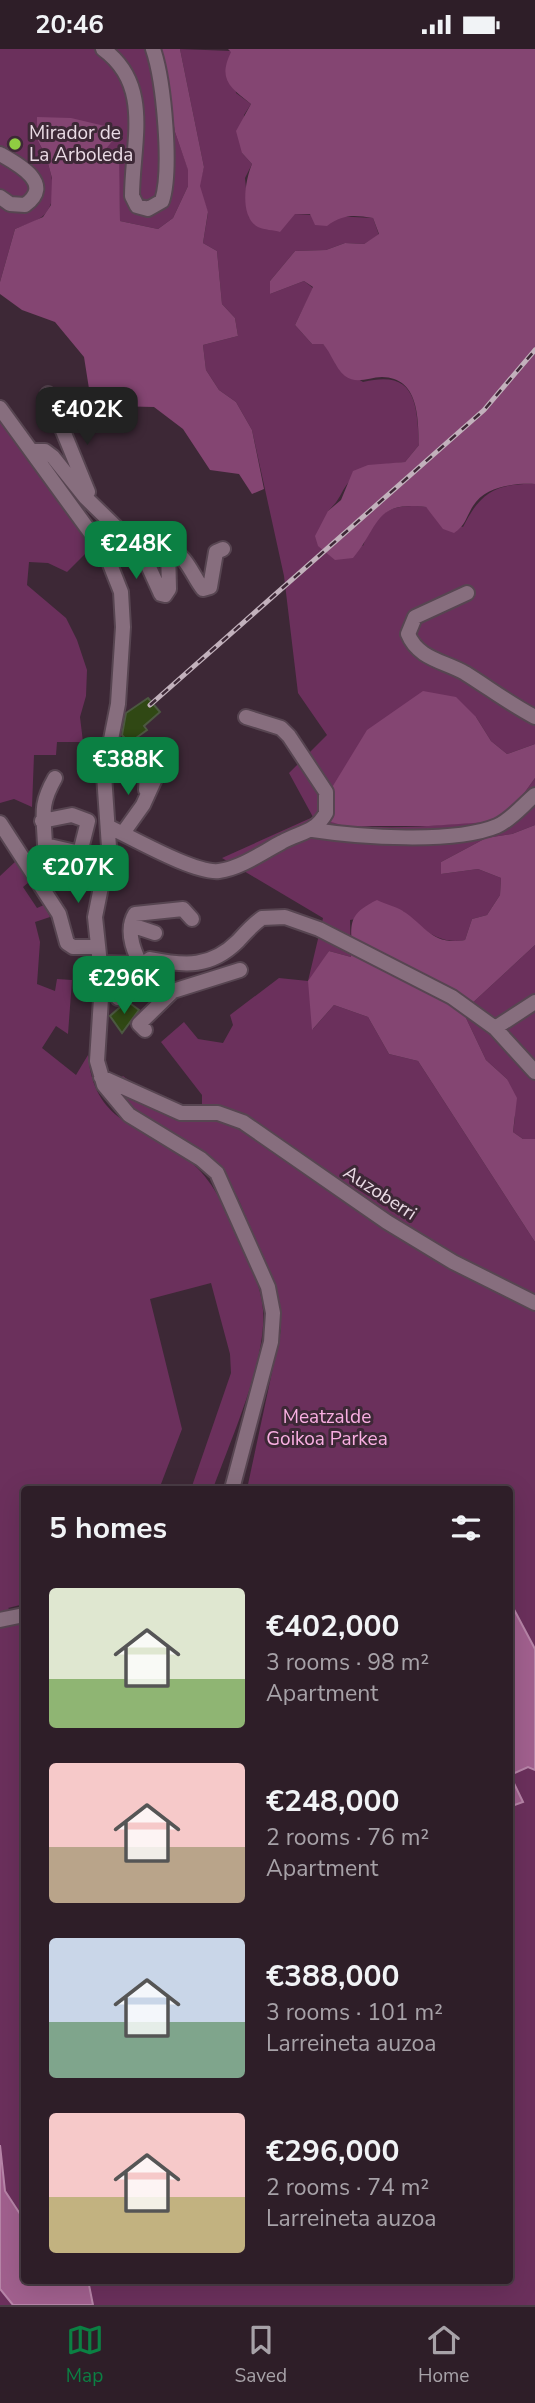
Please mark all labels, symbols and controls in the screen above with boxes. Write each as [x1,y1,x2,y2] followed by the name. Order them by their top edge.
[35,7,104,42] text: 20:46
[29,120,133,168] place label: Mirador de La Arboleda
[7,136,23,152] marker: Mirador de La Arboleda
[38,387,136,447] pin: €402K
[52,394,122,425] text: €402K
[87,521,185,581] pin: €248K
[101,528,171,559] text: €248K
[79,737,177,797] pin: €388K
[93,744,163,775] text: €388K
[29,845,127,905] pin: €207K
[43,852,113,883] text: €207K
[75,957,173,1016] pin: €296K
[89,963,159,994] text: €296K
[338,1160,422,1226] street label: Auzoberri
[266,1404,388,1452] park label: Meatzalde Goikoa Parkea
[49,1508,167,1549] text: 5 homes
[447,1509,485,1547] icon: filters
[266,1606,399,1647] text: €402,000
[105,1616,189,1700] icon: home
[266,1647,429,1678] text: 3 rooms · 98 m²
[266,1678,378,1709] text: Apartment
[266,1781,399,1822] text: €248,000
[105,1791,189,1875] icon: home
[266,1822,429,1853] text: 2 rooms · 76 m²
[266,1853,378,1884] text: Apartment
[266,1956,399,1997] text: €388,000
[105,1966,189,2050] icon: home
[266,1997,443,2028] text: 3 rooms · 101 m²
[266,2028,437,2059] text: Larreineta auzoa
[266,2131,399,2172] text: €296,000
[105,2141,189,2225] icon: home
[266,2172,429,2203] text: 2 rooms · 74 m²
[266,2203,437,2234] text: Larreineta auzoa
[66,2321,104,2389] tab: Map
[235,2321,287,2389] tab: Saved
[418,2321,469,2389] tab: Home

